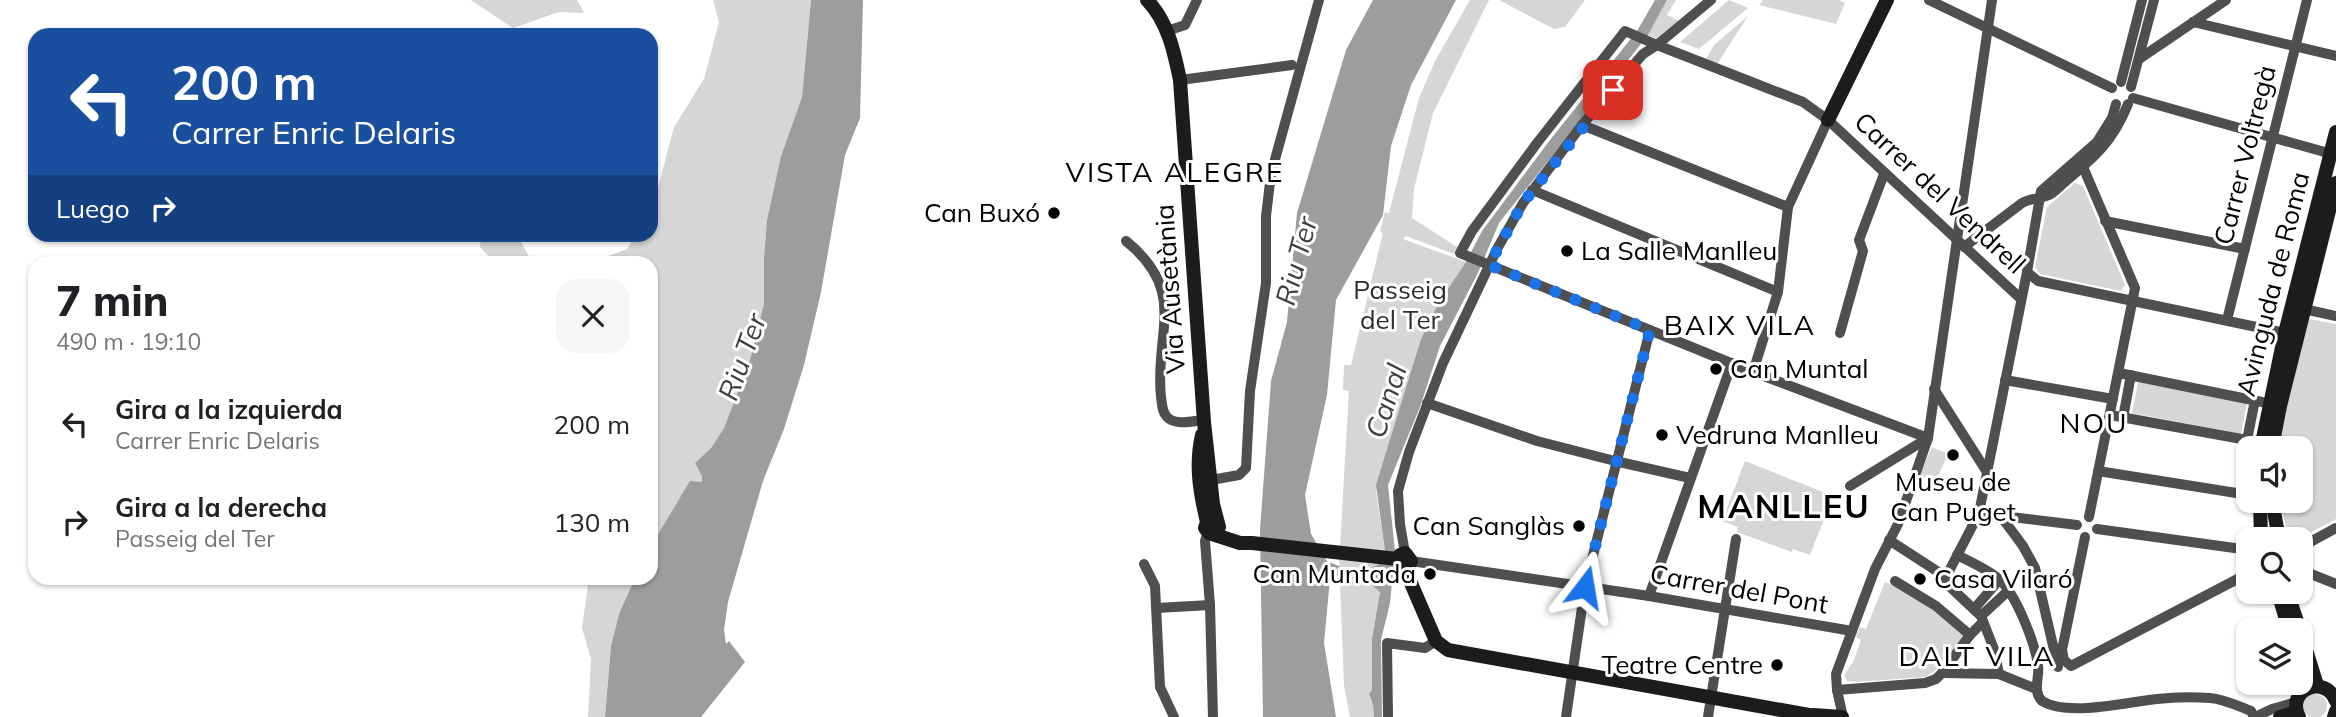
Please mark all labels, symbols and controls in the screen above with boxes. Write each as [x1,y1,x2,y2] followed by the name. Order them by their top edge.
[171,51,317,112] text: 200 m
[56,56,147,147] icon: left
[1583,60,1643,120] pin
[2206,62,2283,248] street label: Carrer Voltregà
[1594,71,1632,109] icon: arrive
[1848,105,2033,280] street label: Carrer del Vendrell
[171,112,456,152] text: Carrer Enric Delaris
[1065,154,1285,189] district label: VISTA ALEGRE
[2229,168,2316,399] street label: Avinguda de Roma
[144,189,182,227] icon: right
[56,192,130,225] text: Luego
[924,196,1040,229] place label: Can Buxó
[1147,203,1192,375] street label: Via Ausetània
[1046,205,1062,221] marker: Can Buxó
[1267,211,1324,309] water label: Riu Ter
[1581,234,1777,267] place label: La Salle Manlleu
[1559,243,1575,259] marker: La Salle Manlleu
[1353,273,1447,336] park label: Passeig del Ter
[56,274,169,327] text: 7 min
[556,279,630,353] button: close
[710,307,774,405] water label: Riu Ter
[1664,307,1816,342] district label: BAIX VILA
[56,327,201,356] text: 490 m · 19:10
[1730,352,1868,385] place label: Can Muntal
[1357,359,1414,442] water label: Canal
[1708,361,1724,377] marker: Can Muntal
[115,393,343,426] text: Gira a la izquierda
[56,405,94,443] icon: left
[2060,405,2128,440] district label: NOU
[554,408,630,441] text: 200 m
[1676,418,1879,451] place label: Vedruna Manlleu
[115,426,320,455] text: Carrer Enric Delaris
[1654,427,1670,443] marker: Vedruna Manlleu
[2236,436,2313,695] map controls
[2236,436,2313,513] button: sound
[1945,447,1961,463] marker: Museu de Can Puget
[1890,465,2016,528] place label: Museu de Can Puget
[1697,485,1871,526] district label: MANLLEU
[115,491,327,524] text: Gira a la derecha
[56,503,94,541] icon: right
[554,506,630,539] text: 130 m
[1413,509,1565,542] place label: Can Sanglàs
[1571,518,1587,534] marker: Can Sanglàs
[115,524,275,553] text: Passeig del Ter
[2236,527,2313,604] button: search
[1548,550,1622,624] position arrow
[1253,557,1416,590] place label: Can Muntada
[1647,557,1831,620] street label: Carrer del Pont
[1934,562,2072,595] place label: Casa Vilaró
[1422,566,1438,582] marker: Can Muntada
[1912,571,1928,587] marker: Casa Vilaró
[2236,618,2313,695] button: layers
[1898,638,2056,673] district label: DALT VILA
[1601,648,1763,681] place label: Teatre Centre
[1769,657,1785,673] marker: Teatre Centre

